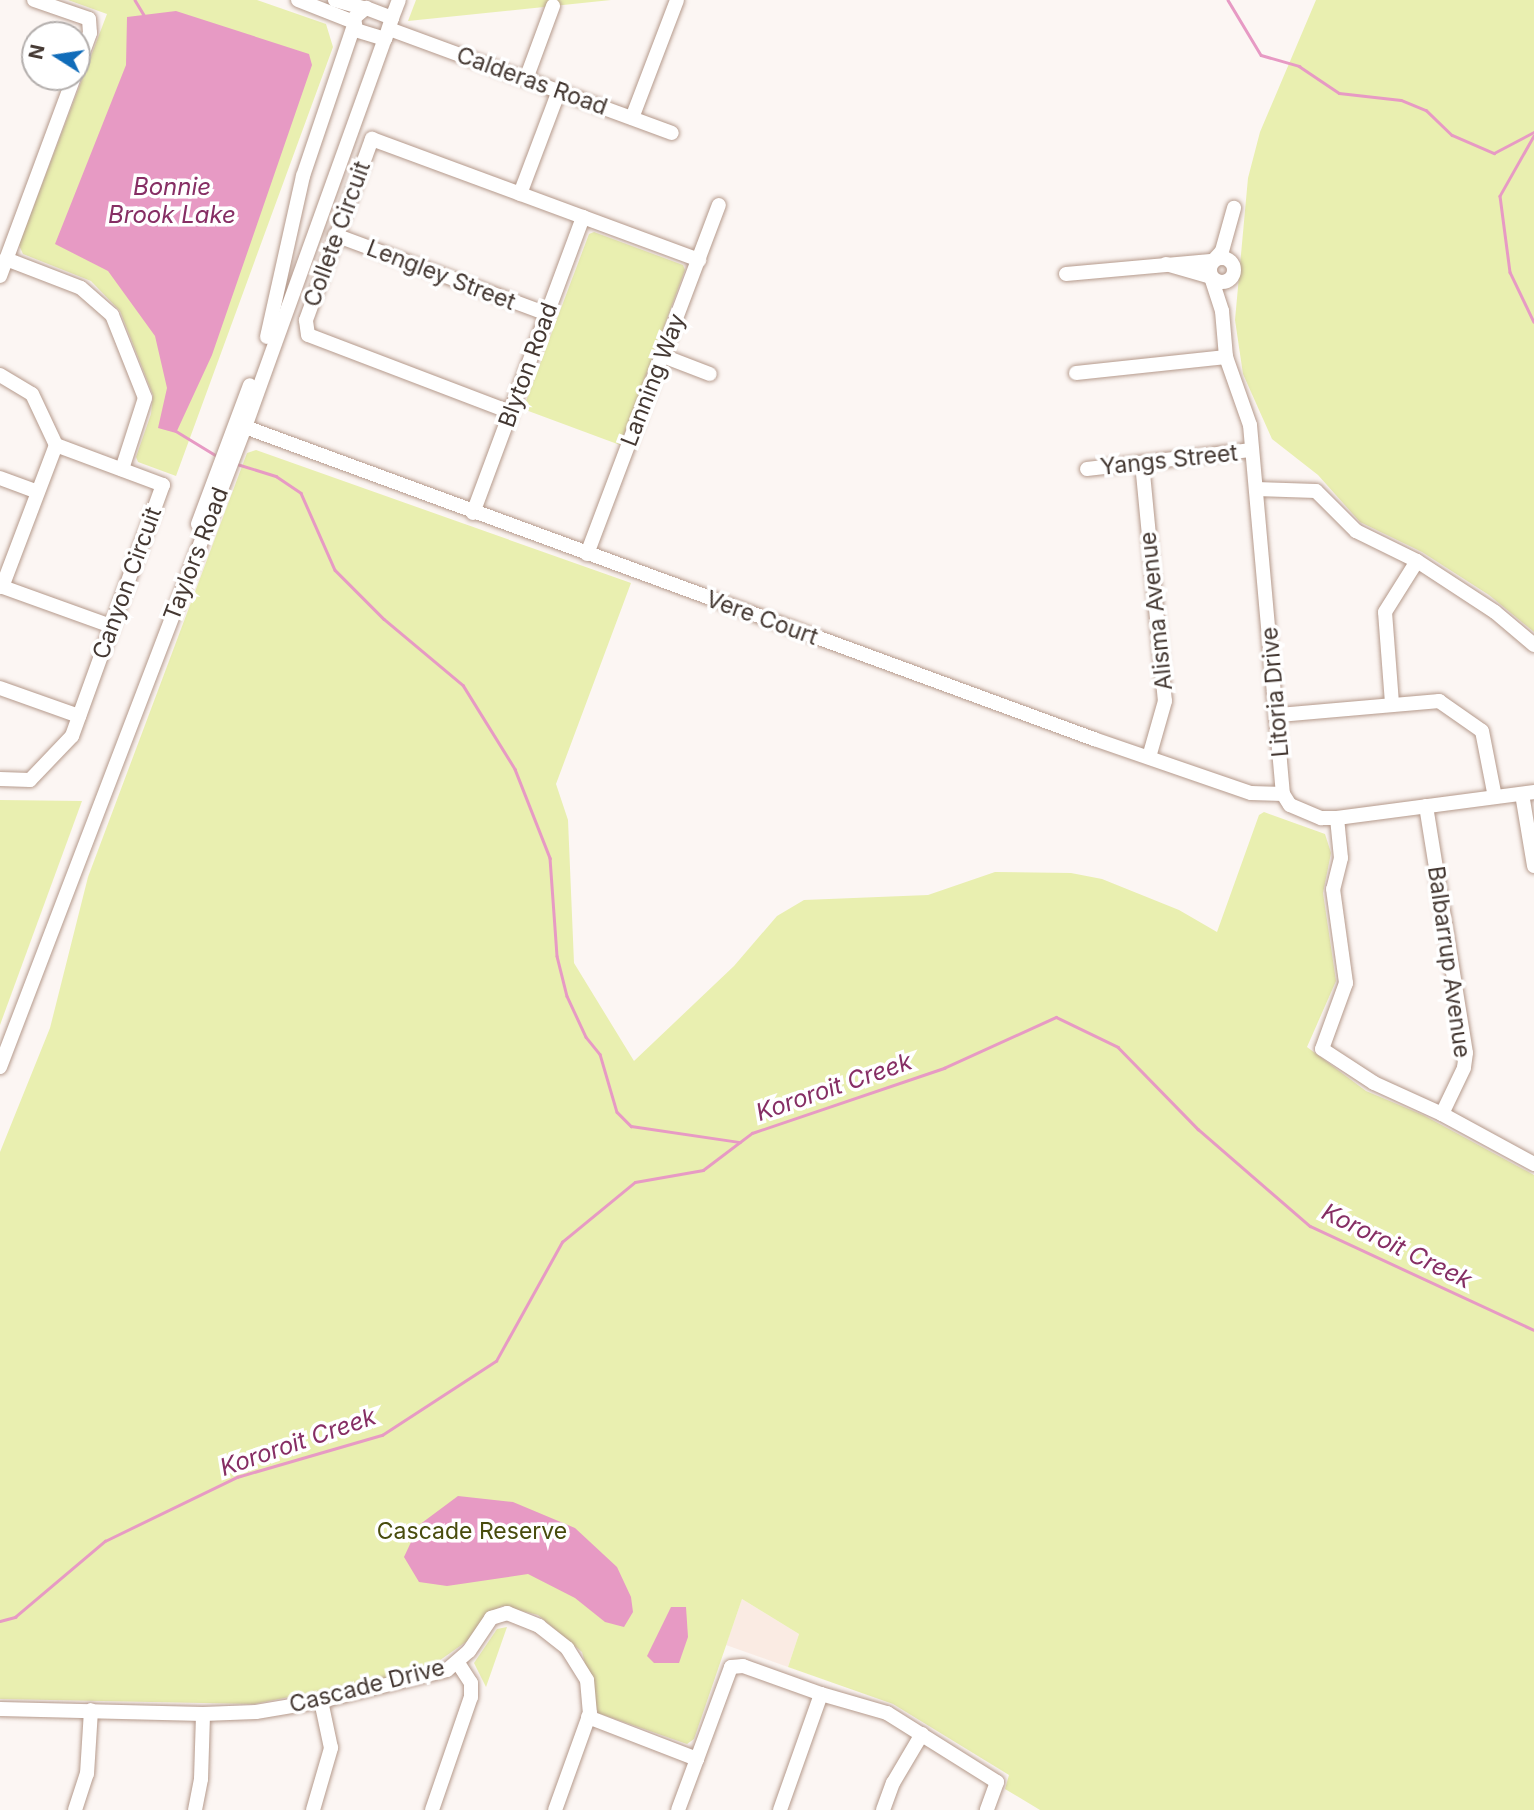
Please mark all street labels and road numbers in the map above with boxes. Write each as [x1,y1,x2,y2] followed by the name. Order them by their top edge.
[453,41,611,121] street label: Calderas Road
[298,157,376,311] street label: Collete Circuit
[363,234,519,316] street label: Lengley Street
[493,299,563,431] street label: Blyton Road
[615,310,691,450] street label: Lanning Way
[1099,439,1239,481] street label: Yangs Street
[158,483,234,625] street label: Taylors Road
[87,503,167,663] street label: Canyon Circuit
[1134,530,1178,692] street label: Alisma Avenue
[702,585,822,651] street label: Vere Court
[1256,626,1294,758] street label: Litoria Drive
[1422,864,1476,1060] street label: Balbarrup Avenue
[286,1653,448,1719] street label: Cascade Drive

